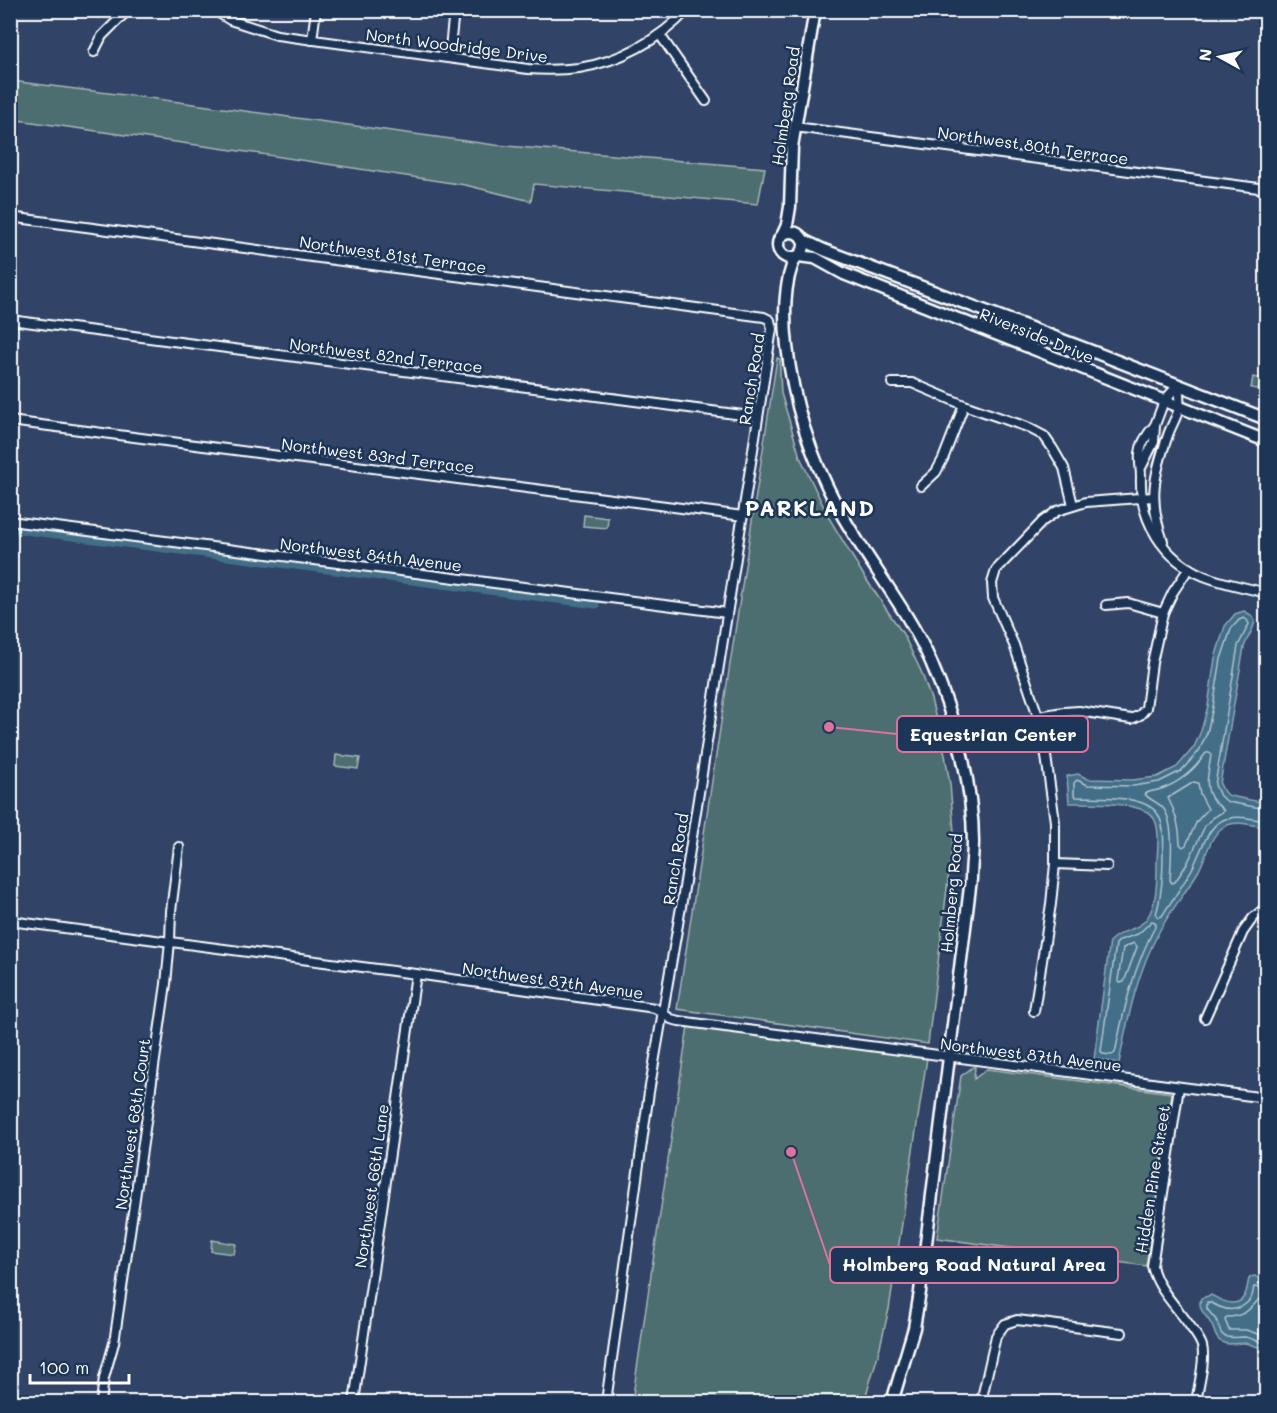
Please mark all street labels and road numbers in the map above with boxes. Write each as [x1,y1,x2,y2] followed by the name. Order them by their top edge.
[365,23,549,67] street label: North Woodridge Drive
[766,45,804,167] street label: Holmberg Road
[936,121,1130,169] street label: Northwest 80th Terrace
[298,230,488,278] street label: Northwest 81st Terrace
[977,302,1097,368] street label: Riverside Drive
[733,332,769,426] street label: Ranch Road
[288,333,484,377] street label: Northwest 82nd Terrace
[280,433,476,477] street label: Northwest 83rd Terrace
[279,532,463,576] street label: Northwest 84th Avenue
[657,812,693,906] street label: Ranch Road
[935,832,967,954] street label: Holmberg Road
[461,957,645,1003] street label: Northwest 87th Avenue
[939,1032,1123,1076] street label: Northwest 87th Avenue
[110,1037,154,1211] street label: Northwest 68th Court
[349,1103,393,1269] street label: Northwest 66th Lane
[1130,1103,1174,1255] street label: Hidden Pine Street

